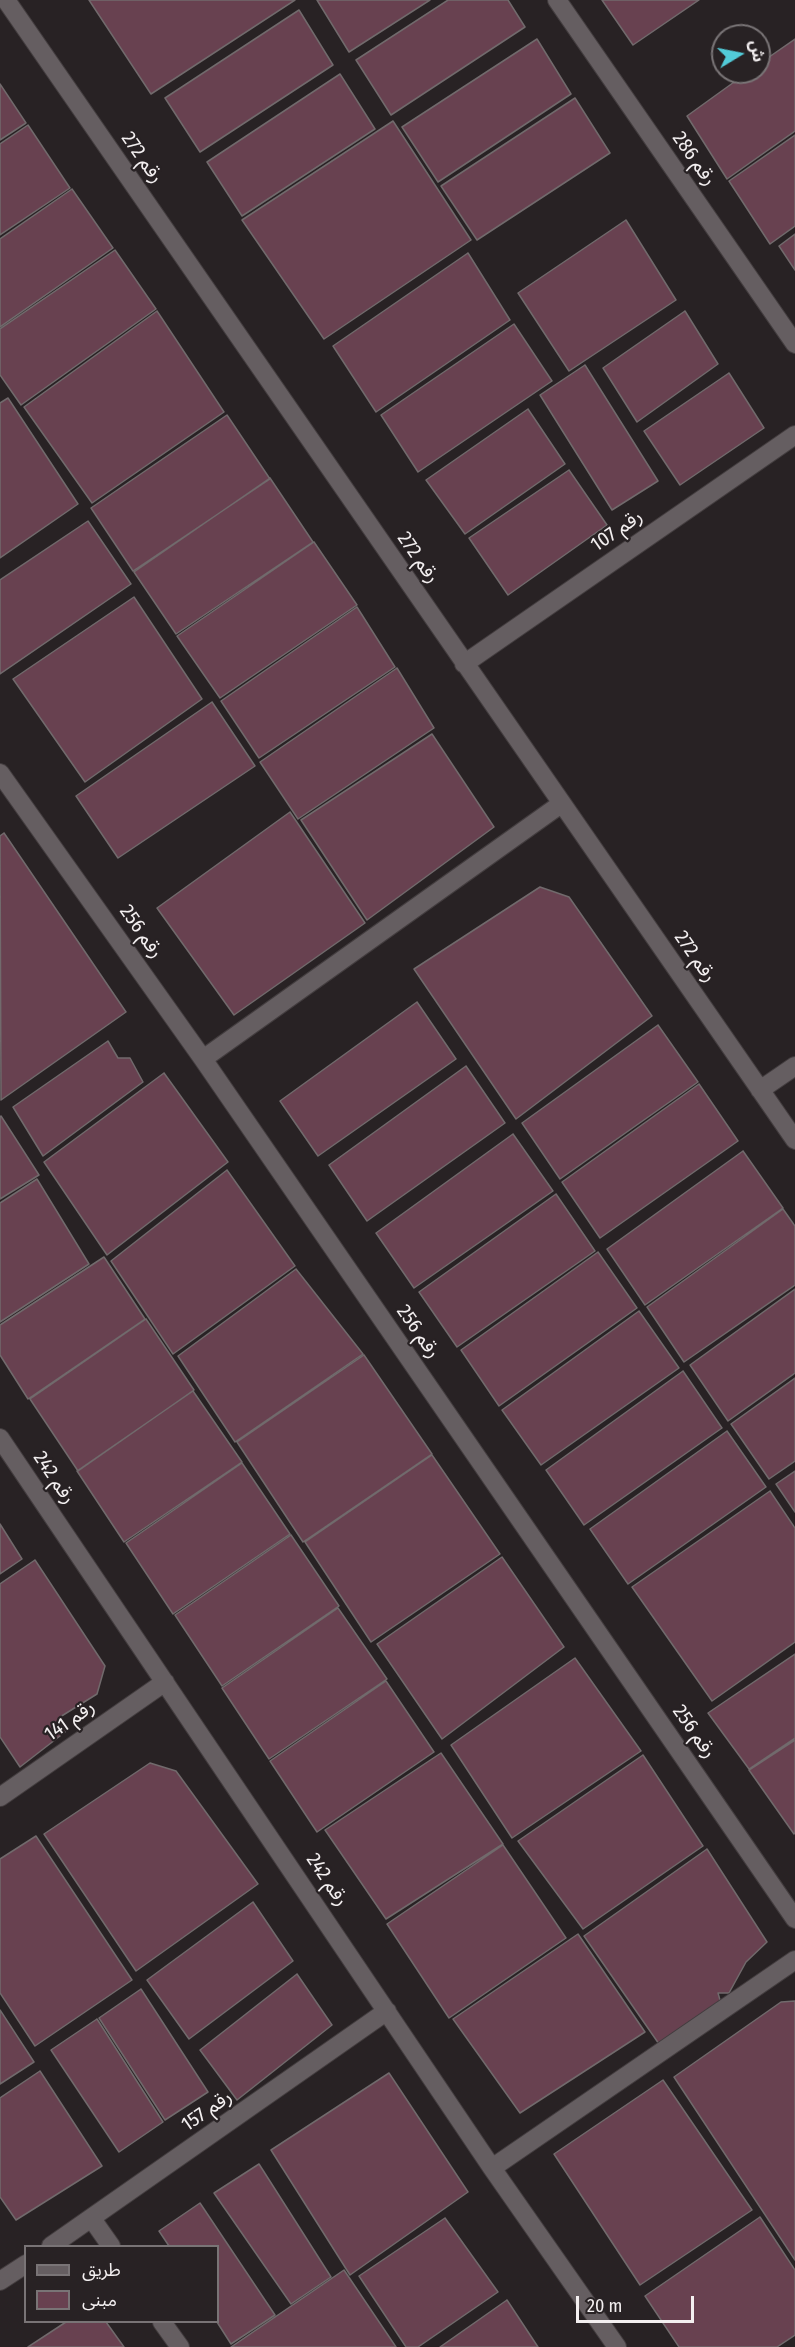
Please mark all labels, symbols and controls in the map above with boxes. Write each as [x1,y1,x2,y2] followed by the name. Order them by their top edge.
[711,24,771,84] north arrow
[746,39,769,64] text: ش
[667,127,721,191] street label: رقم 286
[116,128,168,188] street label: رقم 272
[587,505,647,557] street label: رقم 107
[392,528,444,588] street label: رقم 272
[114,901,168,963] street label: رقم 256
[669,927,721,987] street label: رقم 272
[391,1301,445,1363] street label: رقم 256
[28,1447,80,1509] street label: رقم 242
[40,1695,100,1747] street label: رقم 141
[667,1701,721,1763] street label: رقم 256
[301,1849,353,1911] street label: رقم 242
[177,2085,237,2137] street label: رقم 157
[24,2245,219,2323] legend
[82,2259,121,2281] text: طريق
[579,2284,698,2322] scale bar
[82,2289,117,2311] text: مبنى
[587,2295,622,2317] text: 20 m

